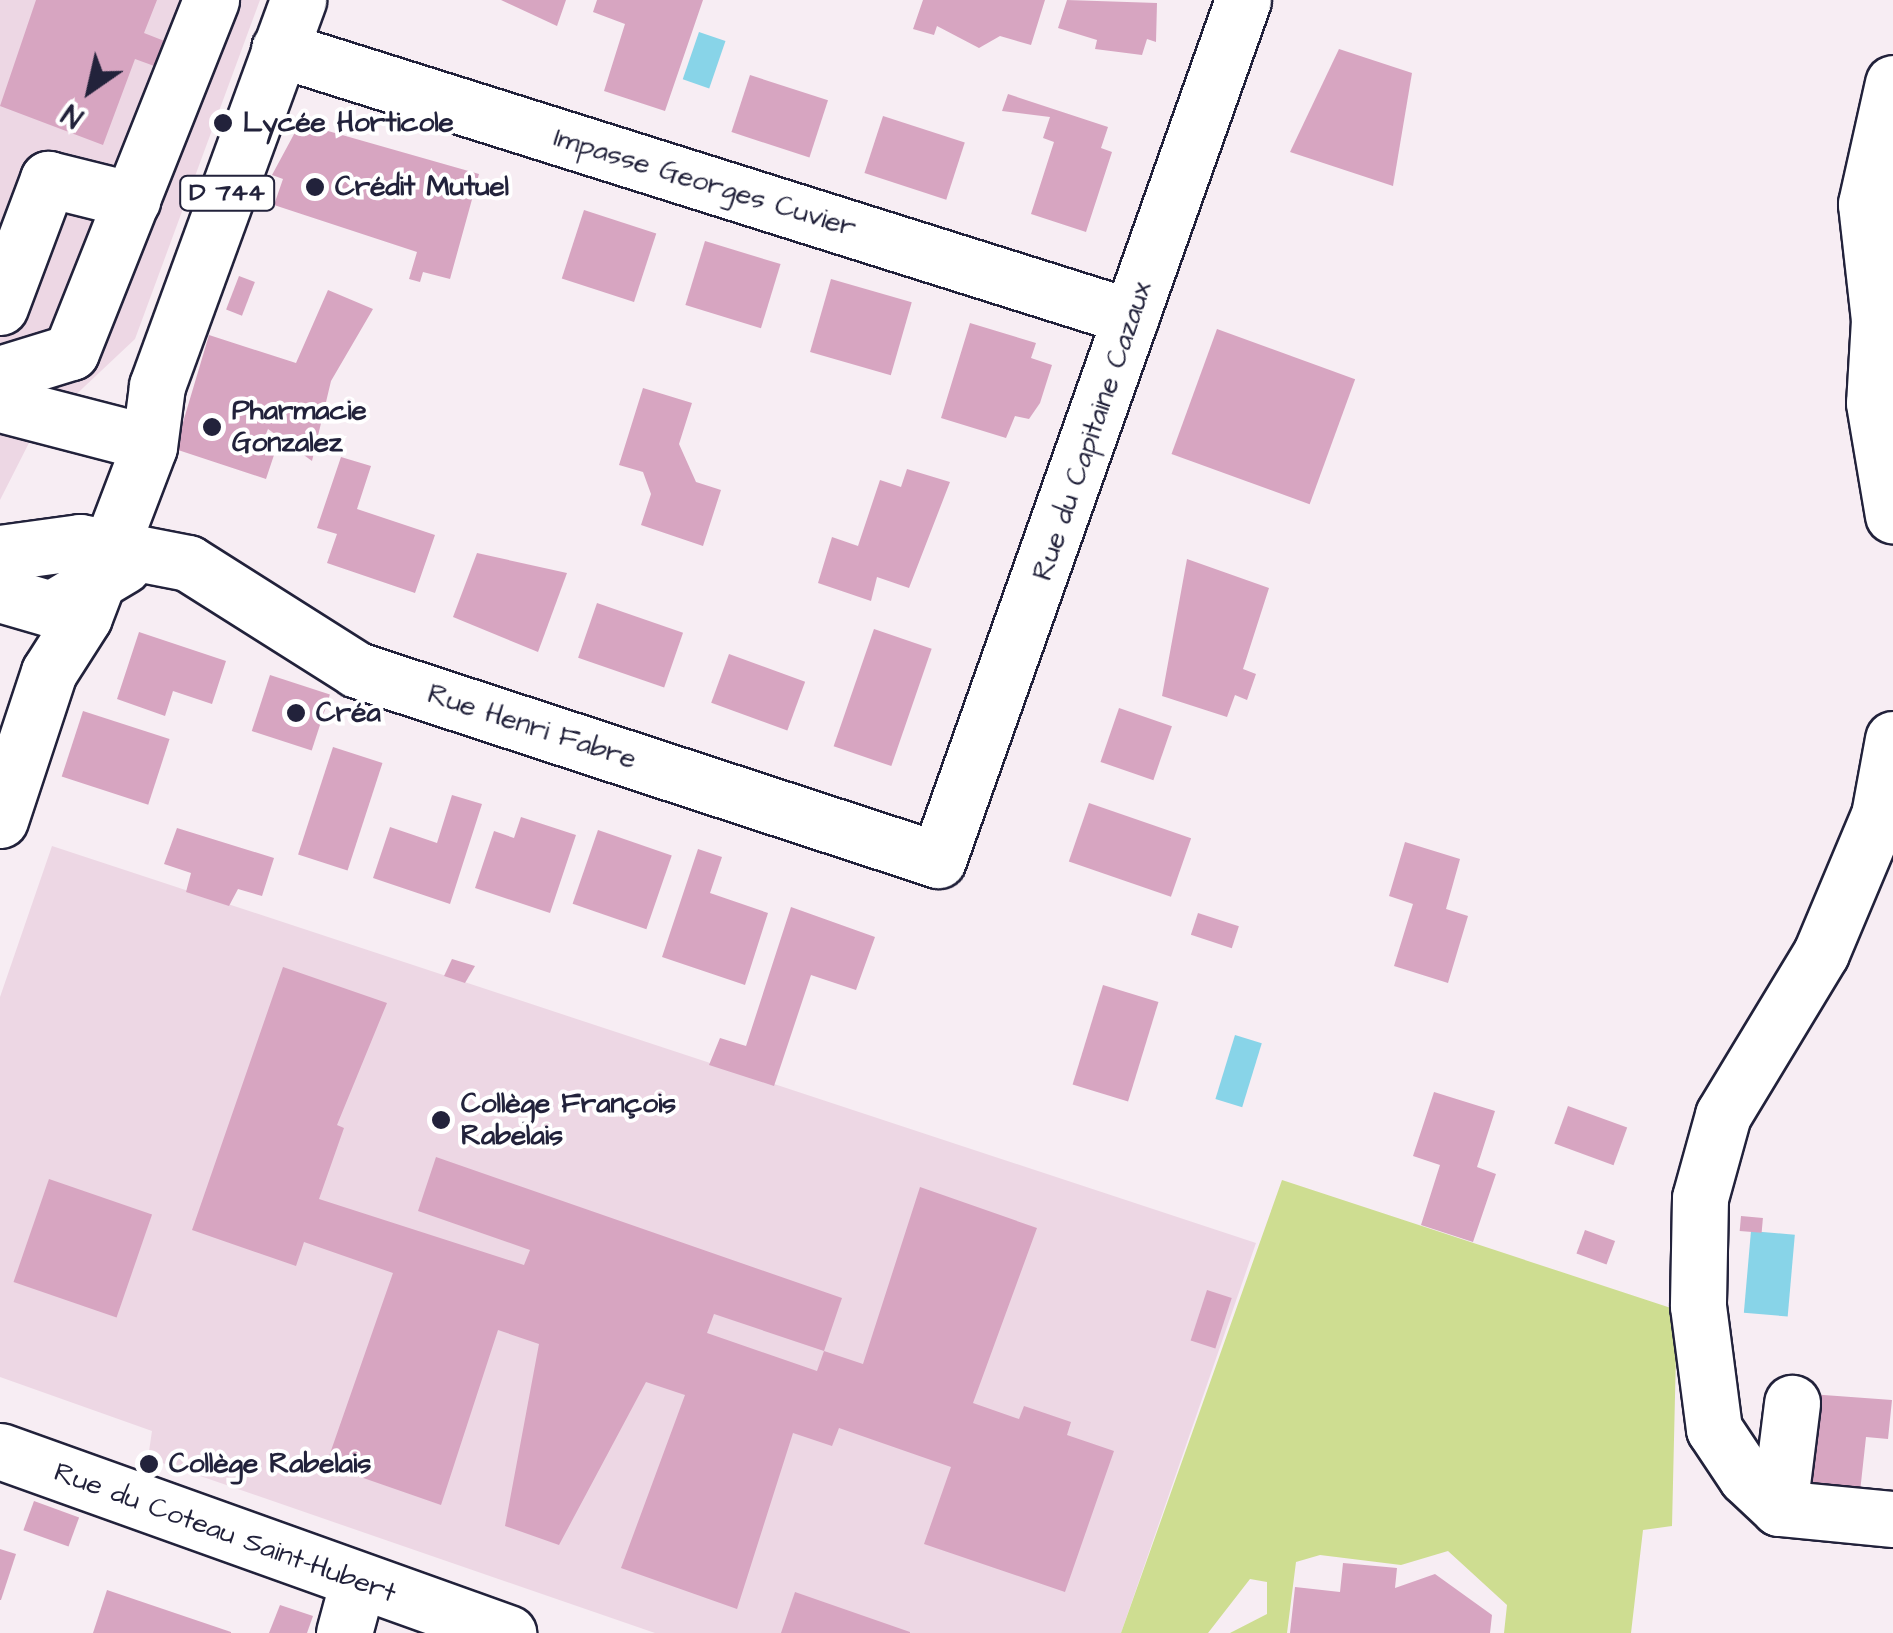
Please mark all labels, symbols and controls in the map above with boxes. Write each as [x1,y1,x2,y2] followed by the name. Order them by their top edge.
[40,40,140,140] north arrow
[55,94,91,136] text: N
[243,106,454,140] place label: Lycée Horticole
[212,112,234,134] marker: Lycée Horticole
[550,121,860,245] street label: Impasse Georges Cuvier
[335,170,509,204] place label: Crédit Mutuel
[177,173,277,213] road number: D 744
[304,176,326,198] marker: Crédit Mutuel
[1026,277,1160,585] street label: Rue du Capitaine Cazaux
[232,394,367,460] place label: Pharmacie Gonzalez
[201,416,223,438] marker: Pharmacie Gonzalez
[423,677,641,777] street label: Rue Henri Fabre
[316,696,381,730] place label: Créa
[285,702,307,724] marker: Créa
[461,1087,676,1153] place label: Collège François Rabelais
[430,1109,452,1131] marker: Collège François Rabelais
[169,1447,371,1481] place label: Collège Rabelais
[138,1453,160,1475] marker: Collège Rabelais
[49,1455,401,1611] street label: Rue du Coteau Saint-Hubert

